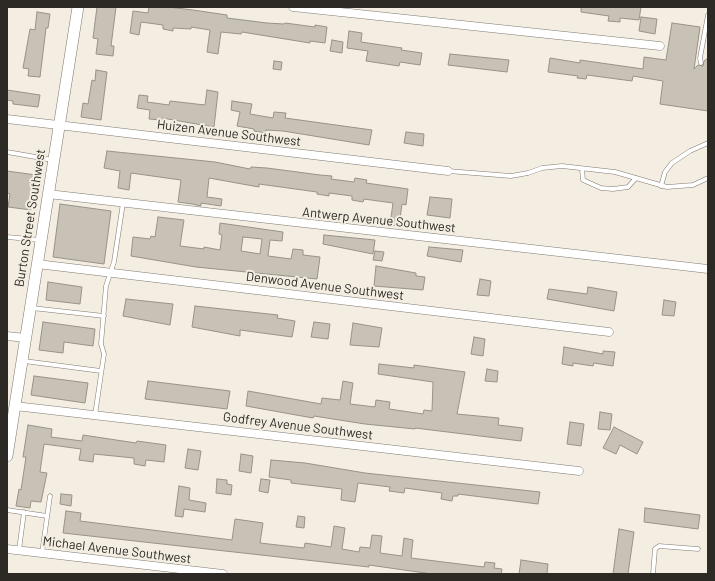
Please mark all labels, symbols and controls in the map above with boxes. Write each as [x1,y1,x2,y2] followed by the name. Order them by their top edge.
[156,116,302,150] street label: Huizen Avenue Southwest
[11,148,49,288] street label: Burton Street Southwest
[301,204,457,236] street label: Antwerp Avenue Southwest
[245,269,405,303] street label: Denwood Avenue Southwest
[222,409,374,443] street label: Godfrey Avenue Southwest
[42,533,192,567] street label: Michael Avenue Southwest

